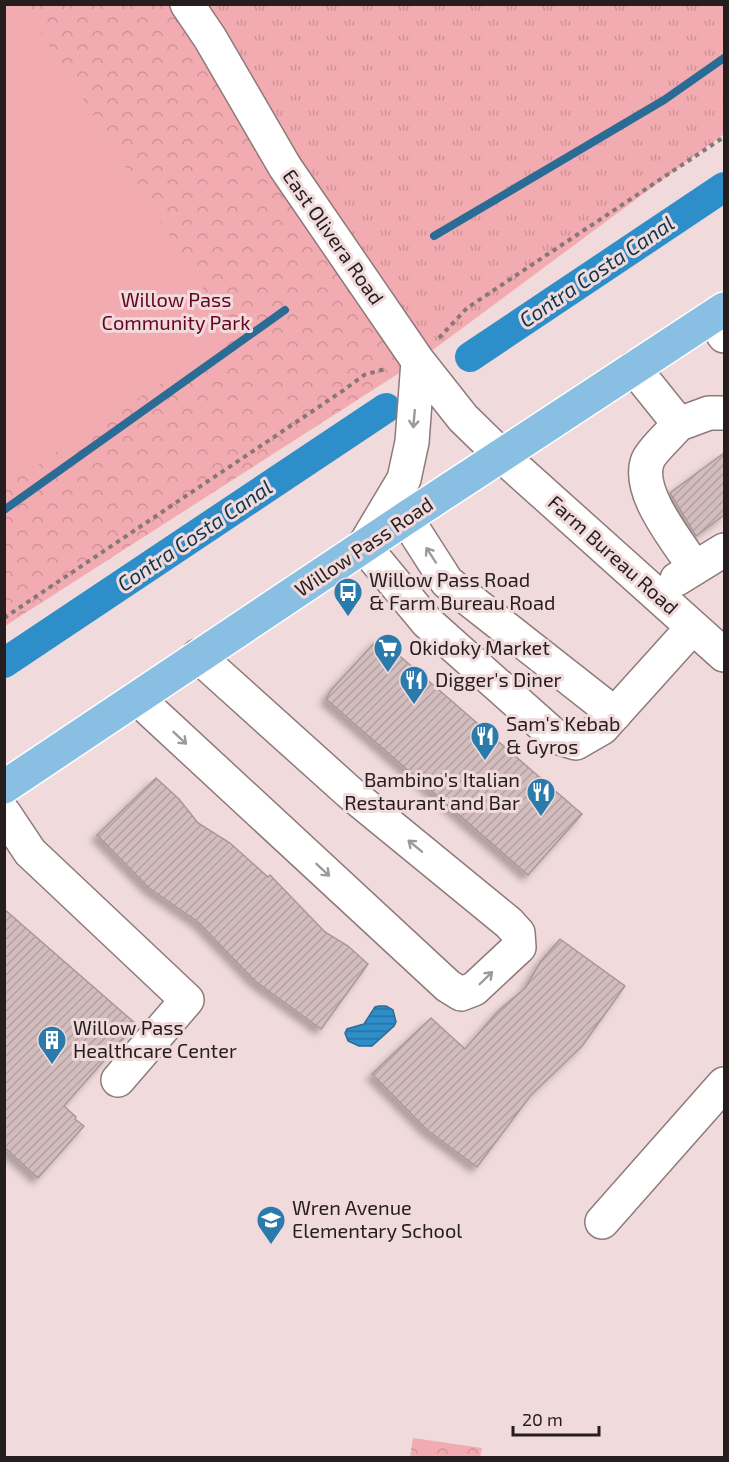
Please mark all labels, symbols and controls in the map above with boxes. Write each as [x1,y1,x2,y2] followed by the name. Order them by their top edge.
[278,164,389,309] street label: East Olivera Road
[514,210,678,332] water label: Contra Costa Canal
[102,287,250,334] park label: Willow Pass Community Park
[408,408,419,428] one-way arrow
[112,474,276,596] water label: Contra Costa Canal
[544,490,684,619] street label: Farm Bureau Road
[290,491,437,601] street label: Willow Pass Road
[425,547,437,564] one-way arrow
[369,567,555,614] place label: Willow Pass Road & Farm Bureau Road
[332,576,364,618] bus stop icon: Willow Pass Road & Farm Bureau Road
[372,632,404,674] supermarket icon: Okidoky Market
[409,635,550,659] place label: Okidoky Market
[398,664,430,706] restaurant icon: Digger's Diner
[435,667,562,691] place label: Digger's Diner
[506,711,620,758] place label: Sam's Kebab & Gyros
[469,720,501,762] restaurant icon: Sam's Kebab & Gyros
[172,731,187,745] one-way arrow
[344,767,520,814] place label: Bambino's Italian Restaurant and Bar
[525,776,557,818] restaurant icon: Bambino's Italian Restaurant and Bar
[407,839,423,852] one-way arrow
[315,863,330,877] one-way arrow
[478,971,493,986] one-way arrow
[73,1015,237,1062] place label: Willow Pass Healthcare Center
[36,1024,68,1066] building icon: Willow Pass Healthcare Center
[292,1195,462,1242] place label: Wren Avenue Elementary School
[255,1204,287,1246] school or university icon: Wren Avenue Elementary School
[513,1399,598,1437] scale bar
[522,1408,563,1430] text: 20 m

